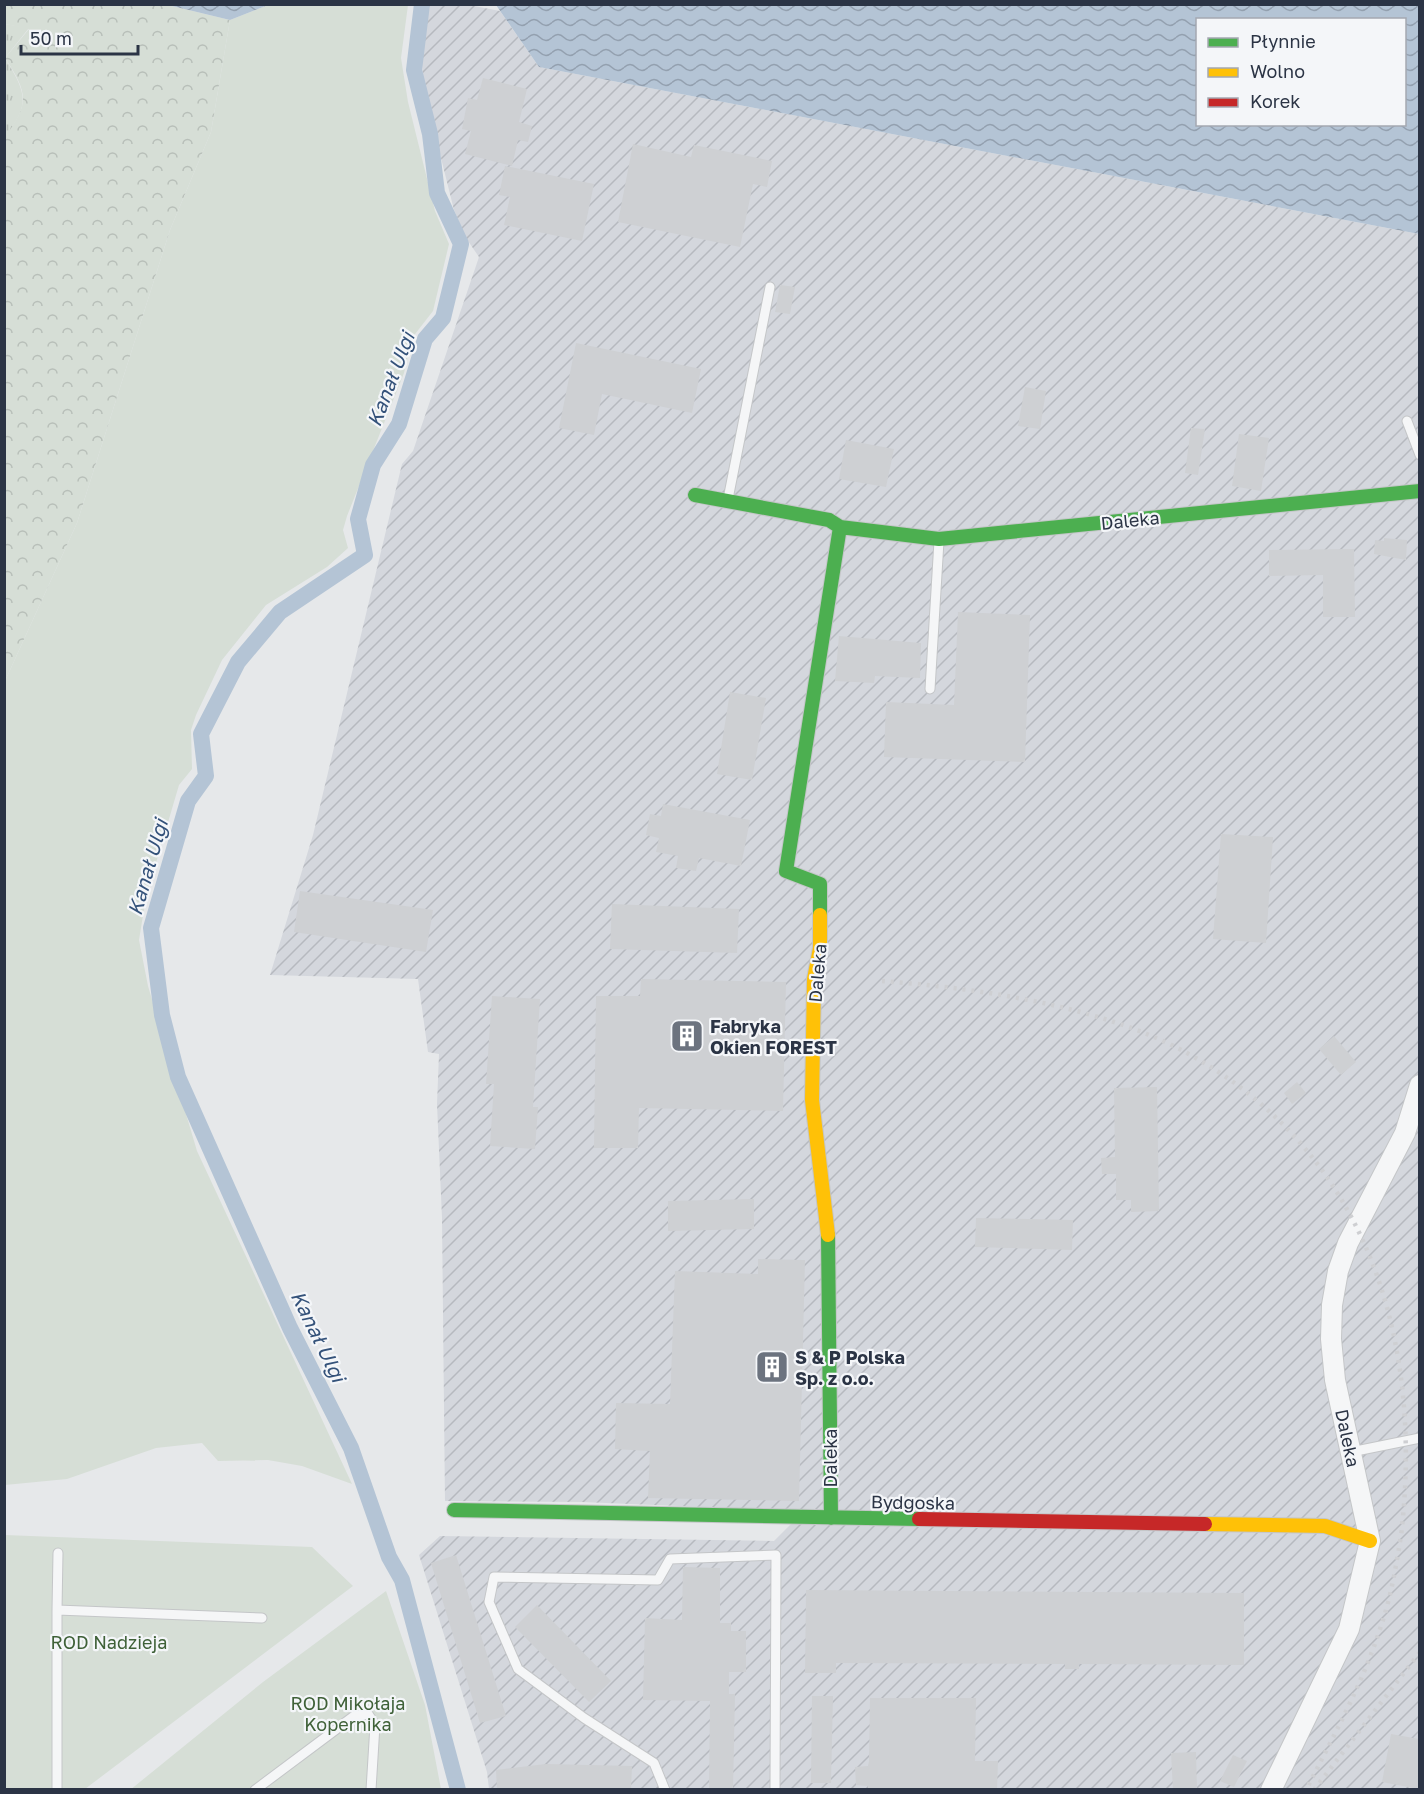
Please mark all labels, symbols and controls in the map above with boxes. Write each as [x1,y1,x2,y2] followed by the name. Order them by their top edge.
[21,18,138,56] scale bar
[1196,18,1406,126] legend
[30,27,72,49] text: 50 m
[1250,30,1316,52] text: Płynnie
[1250,60,1305,82] text: Wolno
[1250,90,1300,112] text: Korek
[361,326,421,430] water label: Kanał Ulgi
[1100,506,1160,534] street label: Daleka
[122,814,174,918] water label: Kanał Ulgi
[803,943,831,1003] street label: Daleka
[710,1015,837,1058] place label: Fabryka Okien FOREST
[669,1018,705,1054] building icon: Fabryka Okien FOREST
[286,1286,353,1388] water label: Kanał Ulgi
[795,1346,905,1389] place label: S & P Polska Sp. z o.o.
[754,1349,790,1385] building icon: S & P Polska Sp. z o.o.
[1331,1407,1365,1469] street label: Daleka
[819,1429,841,1487] street label: Daleka
[871,1490,955,1514] street label: Bydgoska
[50,1631,168,1653] park label: ROD Nadzieja
[290,1692,406,1735] park label: ROD Mikołaja Kopernika

